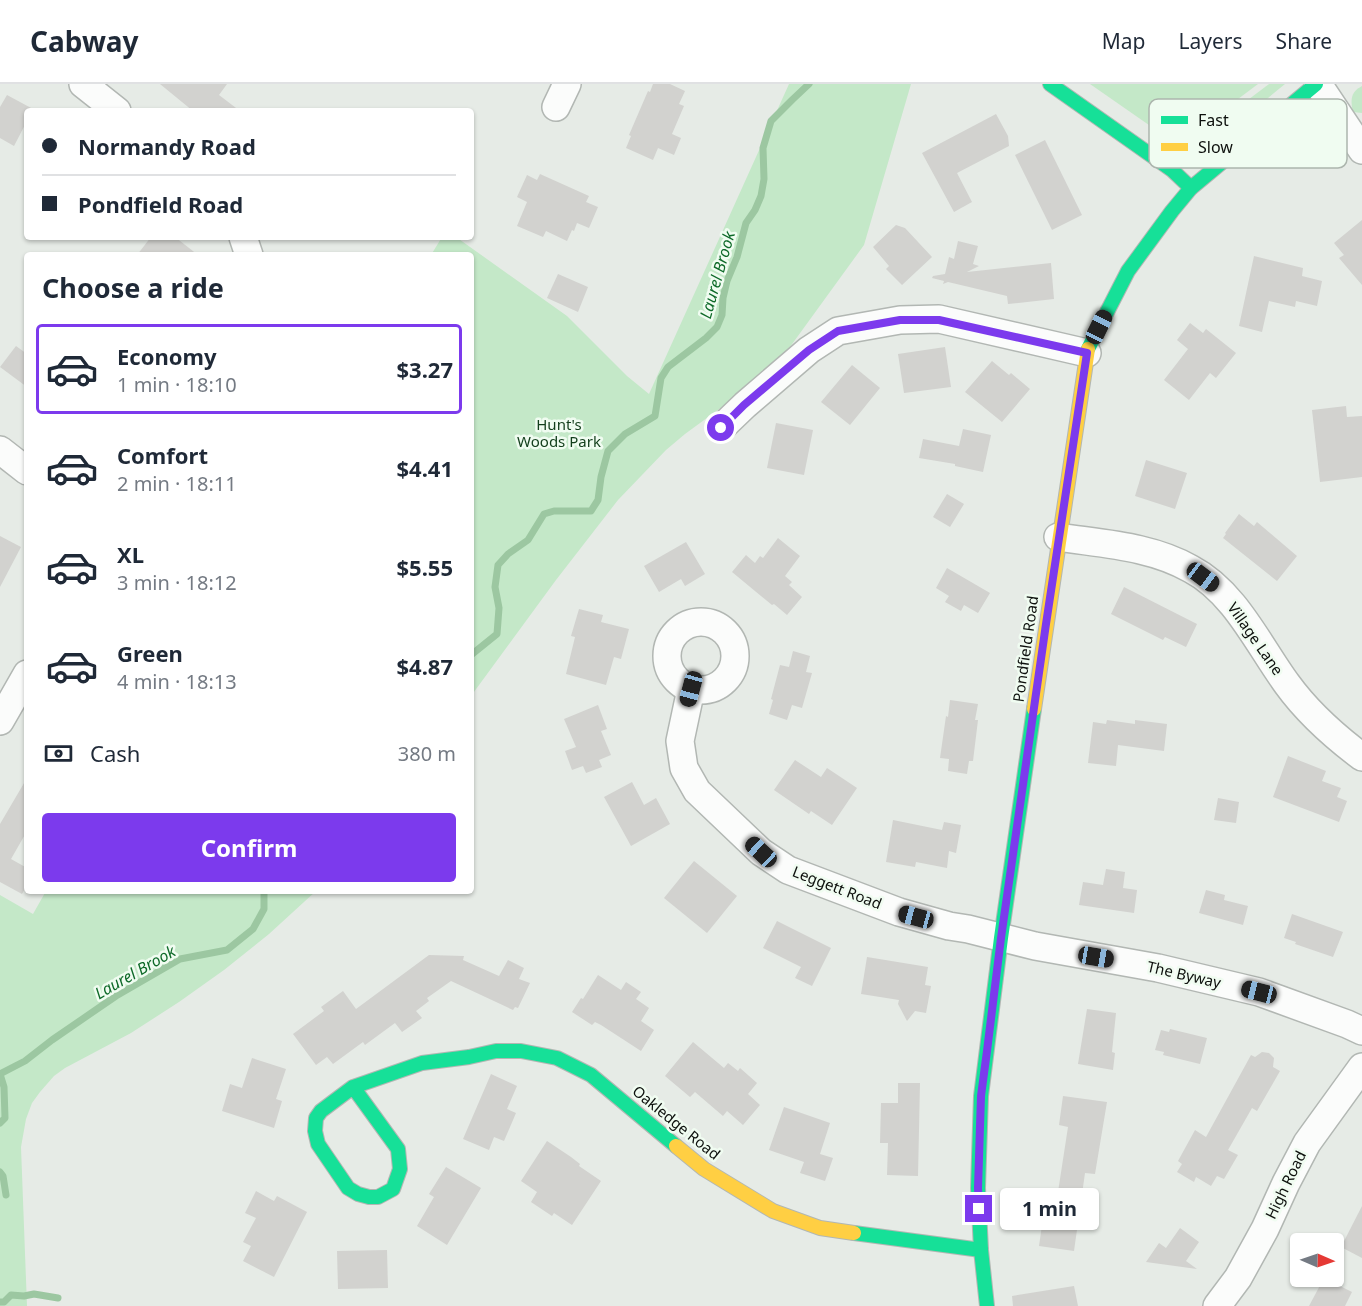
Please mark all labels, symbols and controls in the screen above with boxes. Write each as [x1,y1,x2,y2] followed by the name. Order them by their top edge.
[30,22,139,60] text: Cabway
[1102,27,1146,55] text: Map
[1179,27,1243,55] text: Layers
[1276,27,1332,55] text: Share
[1149,99,1347,168] legend
[1198,109,1229,131] text: Fast
[78,131,256,161] text: Normandy Road
[1198,136,1233,158] text: Slow
[78,189,243,219] text: Pondfield Road
[694,228,740,321] water label: Laurel Brook
[42,269,224,306] text: Choose a ride
[1083,307,1115,347] car
[117,341,216,371] text: Economy
[45,342,99,396] icon: car
[396,354,453,384] text: $3.27
[117,371,237,398] text: 1 min · 18:10
[517,414,601,451] park label: Hunt's Woods Park
[707,414,734,441] route start
[117,440,208,470] text: Comfort
[45,441,99,495] icon: car
[396,453,453,483] text: $4.41
[117,470,237,497] text: 2 min · 18:11
[117,539,144,569] text: XL
[45,540,99,594] icon: car
[396,552,453,582] text: $5.55
[1183,559,1223,595] car
[117,569,237,596] text: 3 min · 18:12
[1008,594,1042,703] street label: Pondfield Road
[1223,598,1288,679] street label: Village Lane
[117,638,183,668] text: Green
[45,639,99,693] icon: car
[396,651,453,681] text: $4.87
[117,668,237,695] text: 4 min · 18:13
[678,669,704,709] car
[42,737,75,770] icon: cash
[90,738,140,768] text: Cash
[398,740,456,767] text: 380 m
[42,813,456,882] button: Confirm
[742,833,780,871] car
[790,861,885,913] street label: Leggett Road
[896,904,936,930] car
[91,939,180,1004] water label: Laurel Brook
[1077,945,1115,969] car
[1145,956,1223,992] street label: The Byway
[1239,979,1279,1005] car
[629,1081,725,1164] street label: Oakledge Road
[1260,1147,1310,1222] street label: High Road
[1000,1188,1099,1230] callout: 1 min
[965,1195,992,1222] route end
[1022,1195,1077,1222] text: 1 min
[1290,1233,1344,1287] north arrow
[1290,1233,1344,1287] map controls

